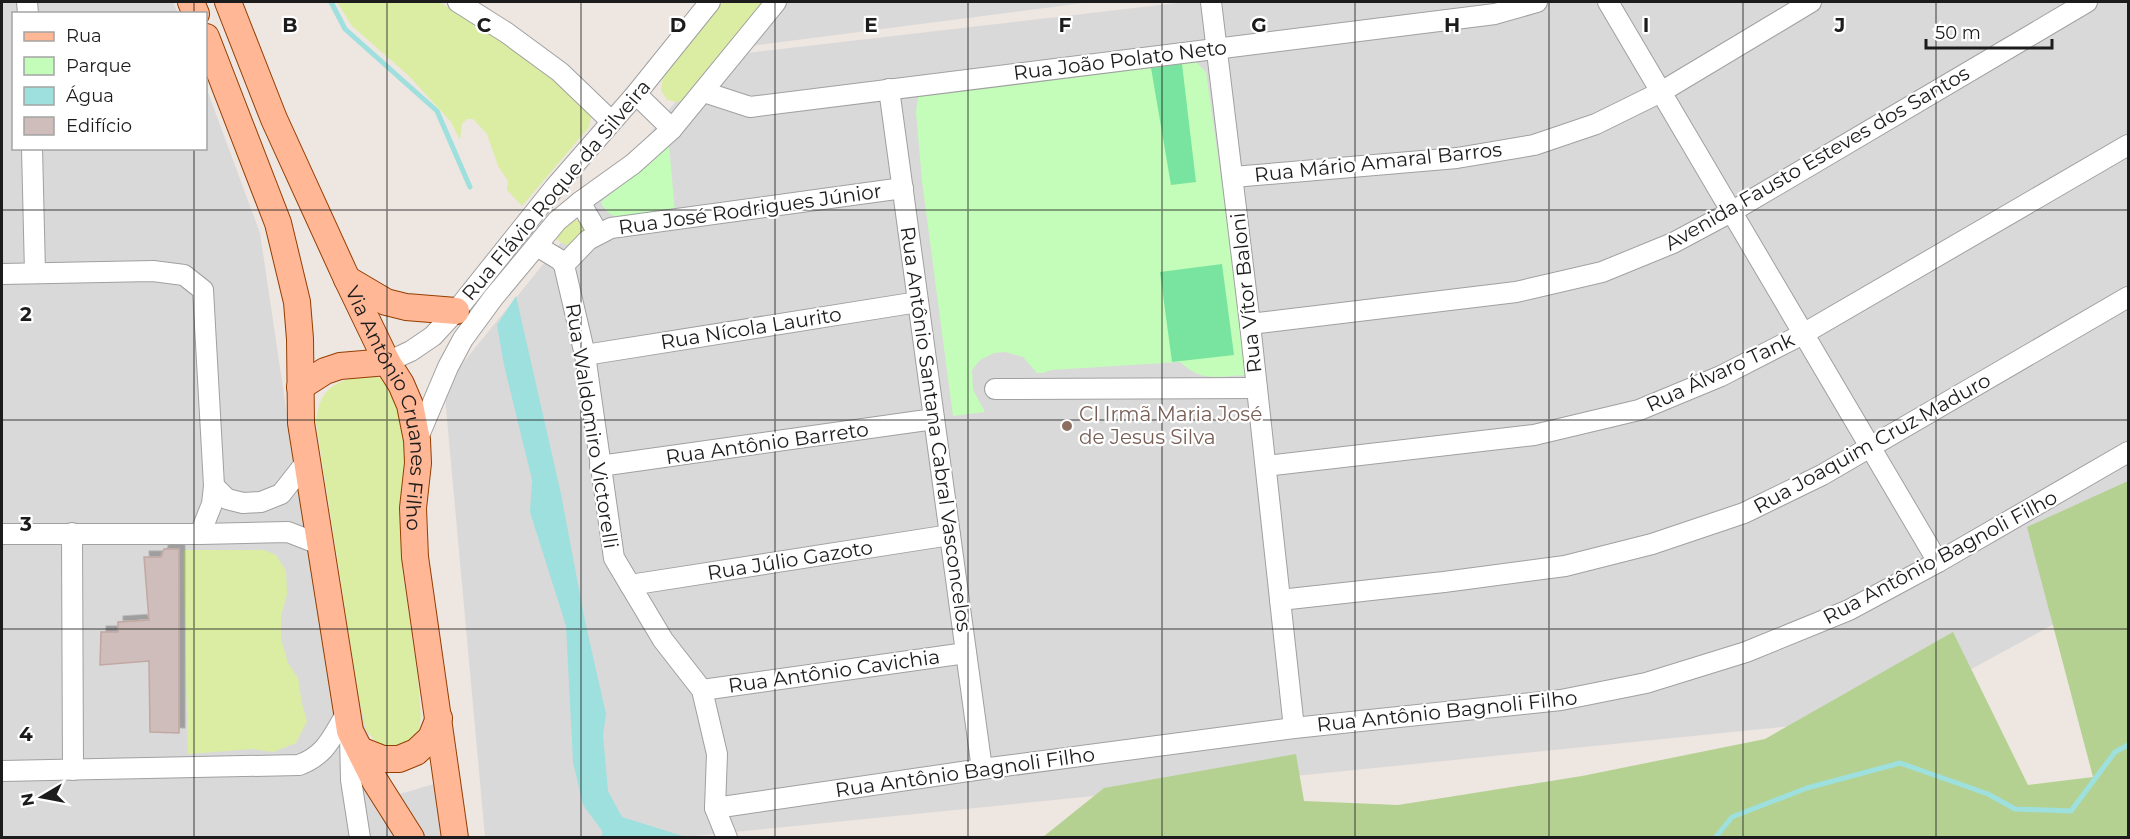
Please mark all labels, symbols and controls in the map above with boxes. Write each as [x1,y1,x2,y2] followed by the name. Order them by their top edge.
[12,12,207,150] legend
[1926,12,2052,50] scale bar
[282,13,298,37] text: B
[477,13,492,37] text: C
[670,13,686,37] text: D
[864,13,878,37] text: E
[1059,13,1072,37] text: F
[1251,13,1267,37] text: G
[1444,13,1460,37] text: H
[1643,13,1649,37] text: I
[1834,13,1845,37] text: J
[1935,22,1981,44] text: 50 m
[66,25,102,47] text: Rua
[1012,35,1228,85] street label: Rua João Polato Neto
[66,55,132,77] text: Parque
[1660,61,1974,255] street label: Avenida Fausto Esteves dos Santos
[457,75,655,305] street label: Rua Flávio Roque da Silveira
[66,85,114,107] text: Água
[66,115,132,137] text: Edifício
[1253,137,1503,187] street label: Rua Mário Amaral Barros
[617,179,883,239] street label: Rua José Rodrigues Júnior
[1226,212,1266,374] street label: Rua Vítor Baloni
[896,225,976,633] street label: Rua Antônio Santana Cabral Vasconcelos
[340,282,430,531] street label: Via Antônio Cruanes Filho
[20,302,32,326] text: 2
[561,302,623,550] street label: Rua Waldomiro Victorelli
[659,302,843,354] street label: Rua Nícola Laurito
[1642,327,1798,417] street label: Rua Álvaro Tank
[1749,368,1995,518] street label: Rua Joaquim Cruz Maduro
[1079,402,1262,449] place label: CI Irmã Maria José de Jesus Silva
[664,417,870,469] street label: Rua Antônio Barreto
[1060,419,1074,433] marker: CI Irmã Maria José de Jesus Silva
[1819,485,2061,629] street label: Rua Antônio Bagnoli Filho
[19,512,32,536] text: 3
[706,535,874,585] street label: Rua Júlio Gazoto
[727,644,941,698] street label: Rua Antônio Cavichia
[1316,685,1578,737] street label: Rua Antônio Bagnoli Filho
[19,722,33,746] text: 4
[834,742,1096,802] street label: Rua Antônio Bagnoli Filho
[12,767,72,827] north arrow
[17,791,38,808] text: N

